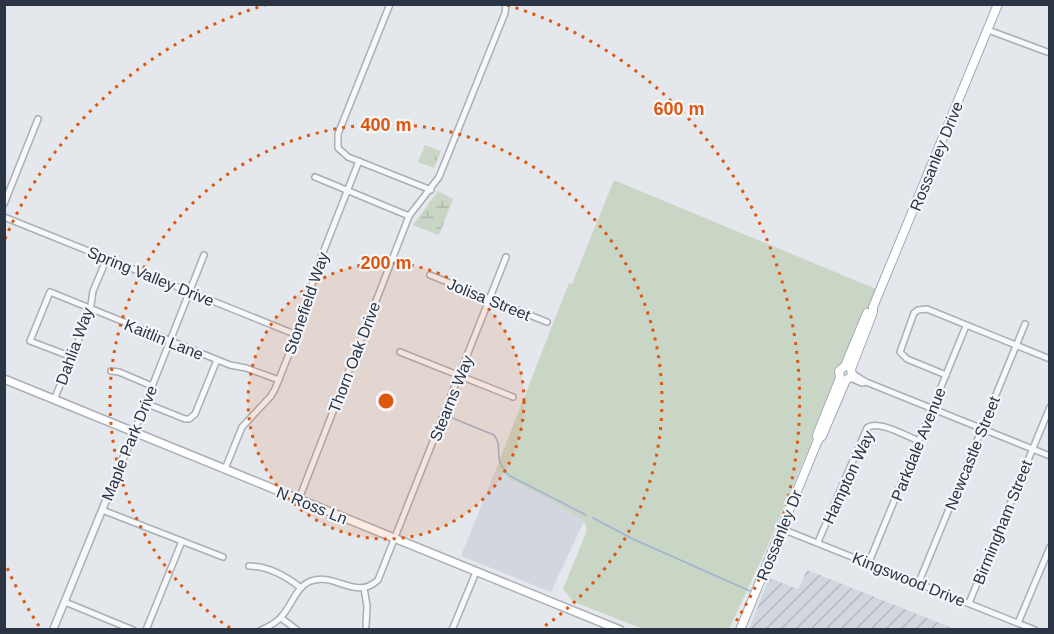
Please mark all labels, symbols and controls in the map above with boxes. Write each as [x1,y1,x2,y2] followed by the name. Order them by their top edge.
[653,99,705,119] text: 600 m
[907,99,966,213] street label: Rossanley Drive
[360,115,412,135] text: 400 m
[85,243,217,310] street label: Spring Valley Drive
[281,250,332,357] street label: Stonefield Way
[360,253,412,273] text: 200 m
[445,275,533,324] street label: Jolisa Street
[325,299,383,415] street label: Thorn Oak Drive
[53,305,96,387] street label: Dahlia Way
[122,316,206,363] street label: Kaitlin Lane
[427,353,476,444] street label: Stearns Way
[99,383,160,503] street label: Maple Park Drive
[888,385,949,503] street label: Parkdale Avenue
[376,391,396,411] centre of rings
[942,393,1003,512] street label: Newcastle Street
[819,428,877,526] street label: Hampton Way
[970,457,1035,587] street label: Birmingham Street
[274,484,350,527] street label: N Ross Ln
[754,487,806,583] street label: Rossanley Dr
[850,549,968,610] street label: Kingswood Drive

